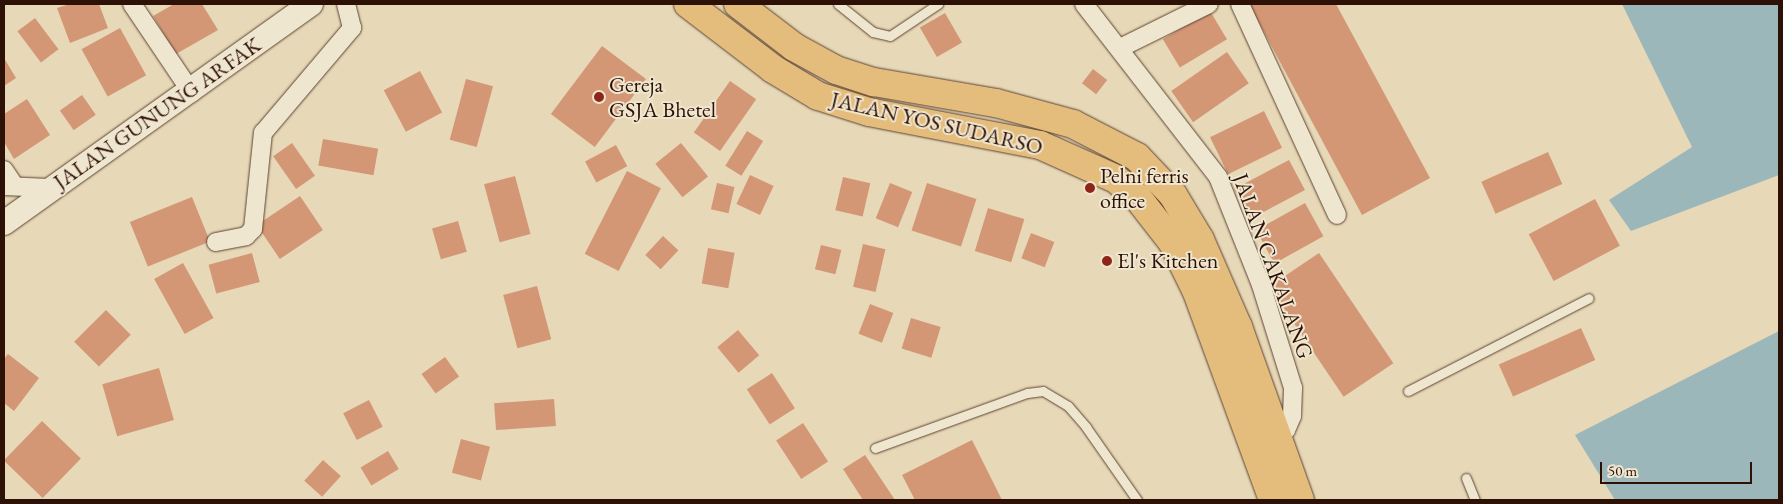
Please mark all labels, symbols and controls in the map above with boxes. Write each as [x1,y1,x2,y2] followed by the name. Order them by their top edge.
[48,31,266,195] street label: JALAN GUNUNG ARFAK
[609,71,716,122] place label: Gereja GSJA Bhetel
[829,86,1045,160] street label: JALAN YOS SUDARSO
[593,91,605,103] marker: Gereja GSJA Bhetel
[1100,162,1189,214] place label: Pelni ferris office
[1227,170,1319,362] street label: JALAN CAKALANG
[1084,182,1096,194] marker: Pelni ferris office
[1117,248,1218,274] place label: El's Kitchen
[1101,255,1113,267] marker: El's Kitchen
[1603,452,1756,484] scale bar
[1608,461,1637,480] text: 50 m

